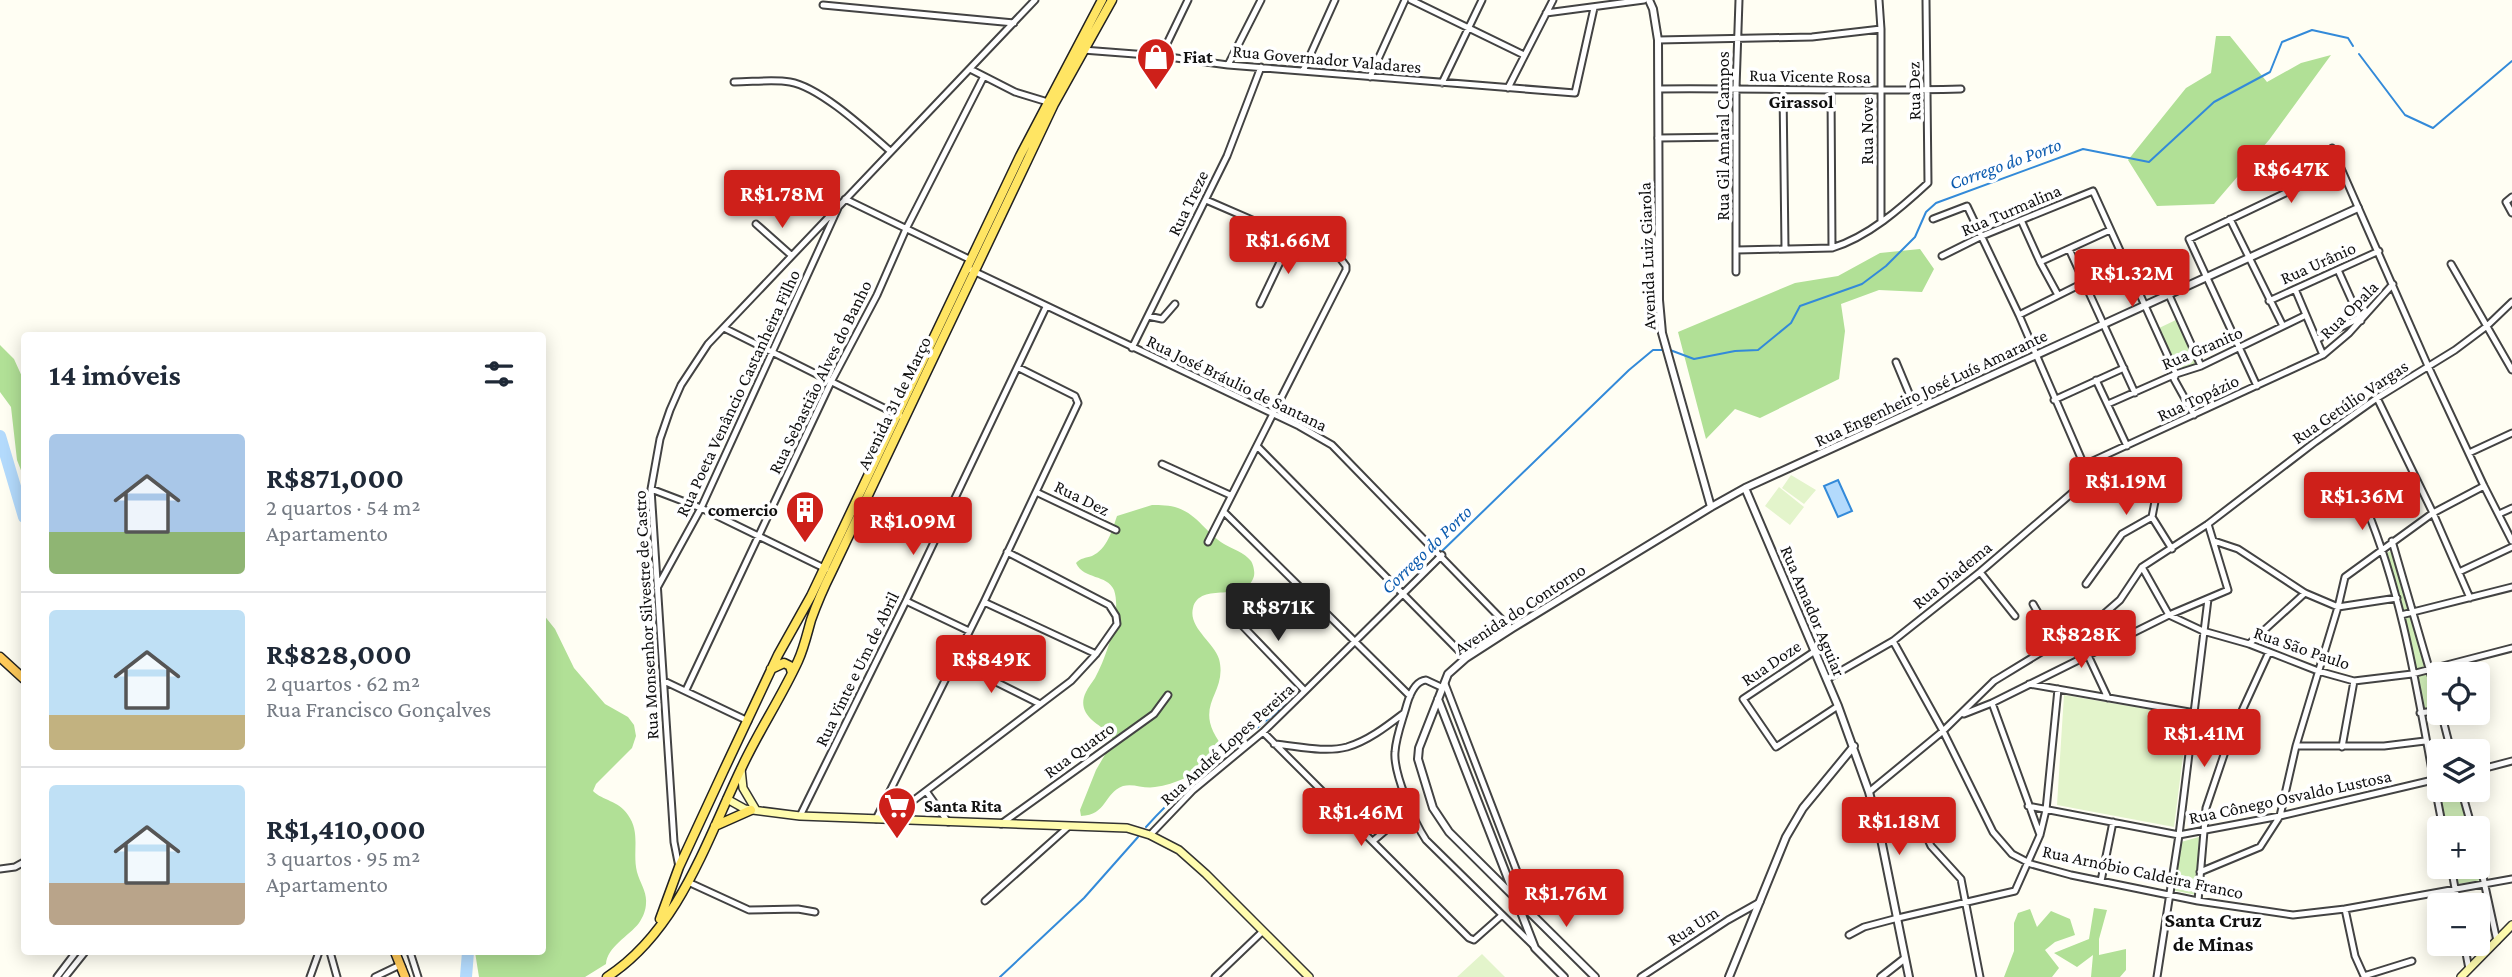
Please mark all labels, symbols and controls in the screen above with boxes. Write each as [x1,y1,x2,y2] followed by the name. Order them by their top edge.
[1135,36,1177,91] shop icon: Fiat
[1232,41,1422,77] street label: Rua Governador Valadares
[1183,47,1213,67] place label: Fiat
[1713,51,1733,221] street label: Rua Gil Amaral Campos
[1903,61,1925,120] street label: Rua Dez
[1749,65,1871,87] street label: Rua Vicente Rosa
[1768,91,1834,112] district label: Girassol
[1857,97,1877,165] street label: Rua Nove
[1946,133,2064,193] water label: Corrego do Porto
[2234,146,2348,205] pin: R$647K
[2253,155,2329,181] text: R$647K
[1164,167,1212,239] street label: Rua Treze
[717,170,847,230] pin: R$1.78M
[740,180,824,206] text: R$1.78M
[1958,180,2064,240] street label: Rua Turmalina
[1634,182,1660,330] street label: Avenida Luiz Giarola
[1223,216,1353,276] pin: R$1.66M
[1245,226,1331,252] text: R$1.66M
[2277,237,2359,288] street label: Rua Urânio
[2067,250,2197,309] pin: R$1.32M
[2090,259,2174,285] text: R$1.32M
[672,266,804,520] street label: Rua Poeta Venâncio Castanheira Filho
[764,277,876,477] street label: Rua Sebastião Alves do Banho
[2316,277,2382,343] street label: Rua Opala
[2159,322,2246,374] street label: Rua Granito
[1812,325,2051,451] street label: Rua Engenheiro José Luís Amarante
[1143,331,1331,435] street label: Rua José Bráulio de Santana
[853,333,935,473] street label: Avenida 31 de Março
[480,355,518,393] icon: filters
[2288,356,2412,448] street label: Rua Getúlio Vargas
[49,358,181,391] text: 14 imóveis
[2154,370,2242,426] street label: Rua Topázio
[2061,458,2191,517] pin: R$1.19M
[266,461,404,494] text: R$871,000
[105,462,189,546] icon: home
[2085,467,2167,493] text: R$1.19M
[2297,472,2427,532] pin: R$1.36M
[1051,476,1113,520] street label: Rua Dez
[2320,482,2404,508] text: R$1.36M
[784,489,826,544] building icon: comercio
[629,490,663,740] street label: Rua Monsenhor Silvestre de Castro
[266,494,421,520] text: 2 quartos · 54 m²
[848,498,978,557] pin: R$1.09M
[708,500,778,520] place label: comercio
[1377,501,1476,598] water label: Corrego do Porto
[870,507,956,533] text: R$1.09M
[266,520,388,546] text: Apartamento
[1908,537,1996,613] street label: Rua Diadema
[1776,543,1850,680] street label: Rua Amador Aguiar
[1451,559,1589,659] street label: Avenida do Contorno
[1221,584,1335,643] pin: R$871K
[811,588,903,749] street label: Rua Vinte e Um de Abril
[1242,593,1314,619] text: R$871K
[2024,610,2138,670] pin: R$828K
[2042,620,2120,646] text: R$828K
[2251,622,2353,674] street label: Rua São Paulo
[934,636,1048,695] pin: R$849K
[1737,636,1805,690] street label: Rua Doze
[266,637,412,670] text: R$828,000
[105,638,189,722] icon: home
[952,645,1030,671] text: R$849K
[2427,662,2490,956] map controls
[2427,662,2490,725] button: locate
[266,670,420,696] text: 2 quartos · 62 m²
[1156,679,1298,809] street label: Rua André Lopes Pereira
[266,696,491,722] text: Rua Francisco Gonçalves
[2139,710,2269,769] pin: R$1.41M
[1040,718,1118,782] street label: Rua Quatro
[2164,719,2244,745] text: R$1.41M
[2427,739,2490,802] button: layers
[2187,766,2393,828] street label: Rua Cônego Osvaldo Lustosa
[876,785,918,840] supermarket icon: Santa Rita
[1296,788,1426,848] pin: R$1.46M
[924,796,1002,816] place label: Santa Rita
[1319,798,1403,824] text: R$1.46M
[1834,798,1964,857] pin: R$1.18M
[1858,807,1940,833] text: R$1.18M
[266,812,426,845] text: R$1,410,000
[105,813,189,897] icon: home
[2427,816,2490,879] button: +
[2041,841,2245,903] street label: Rua Arnóbio Caldeira Franco
[266,845,420,871] text: 3 quartos · 95 m²
[1501,870,1631,929] pin: R$1.76M
[266,871,388,897] text: Apartamento
[1525,879,1607,905] text: R$1.76M
[2427,893,2490,956] button: −
[1664,902,1723,950] street label: Rua Um
[2164,908,2262,956] district label: Santa Cruz de Minas

